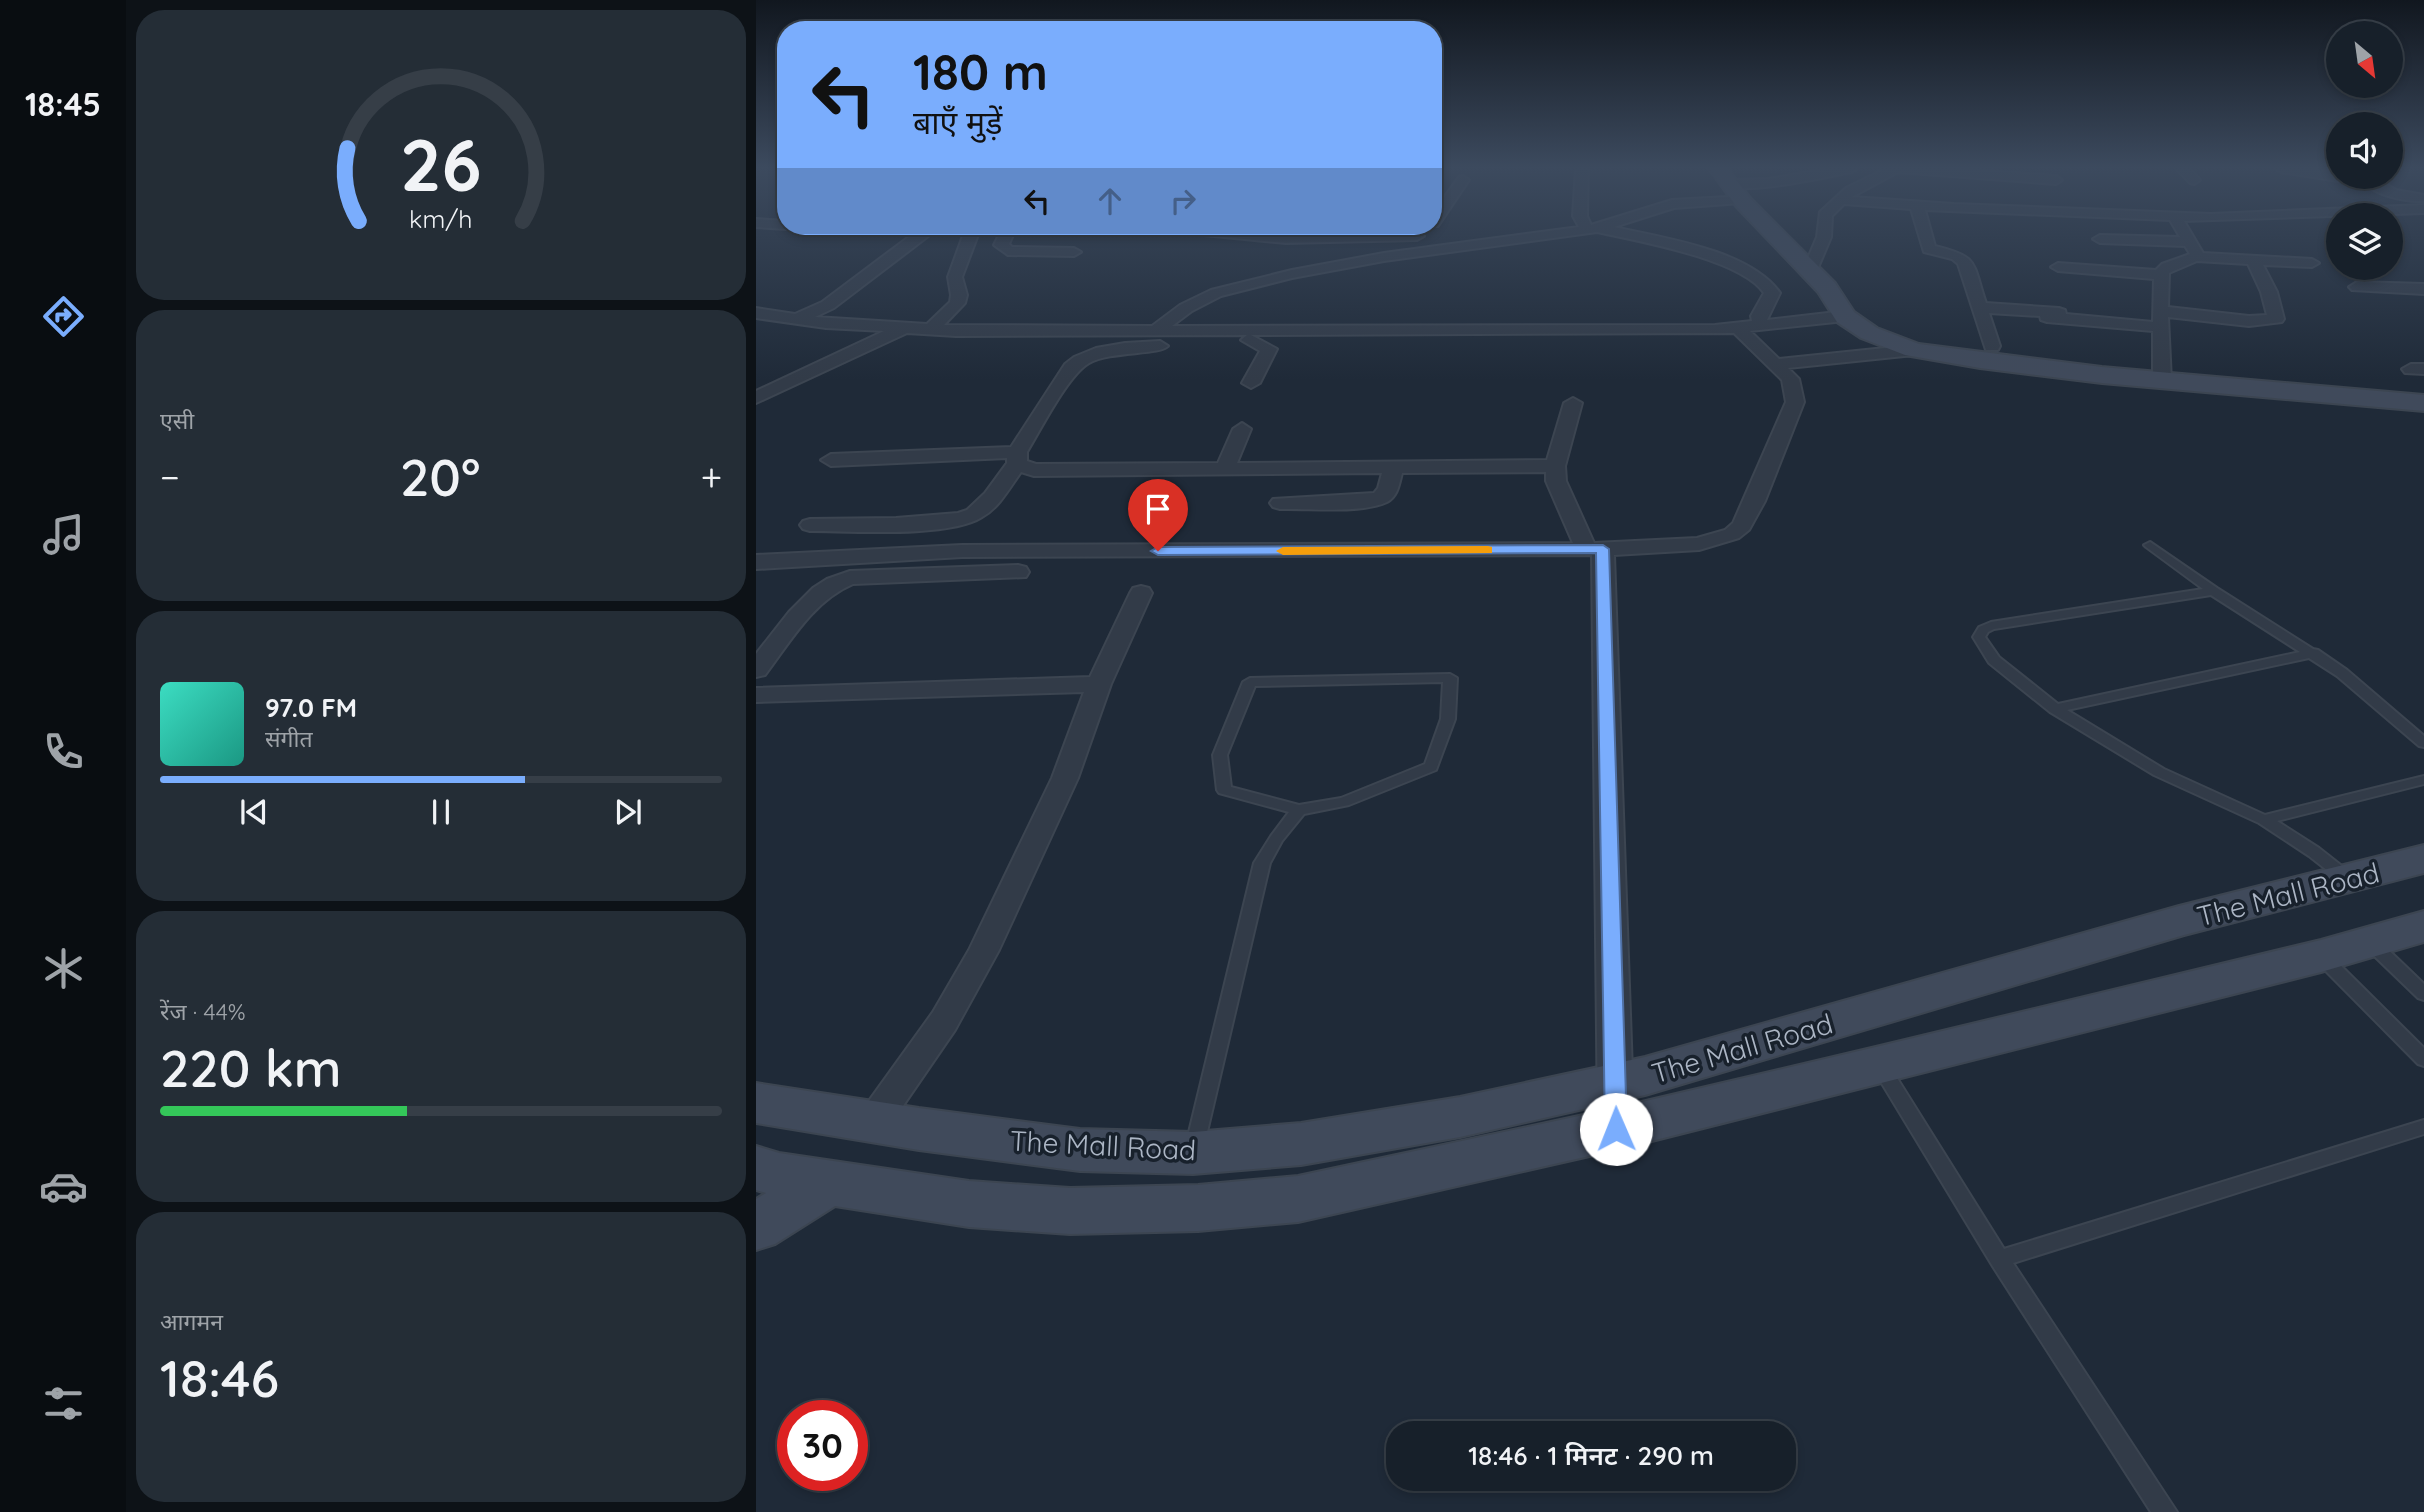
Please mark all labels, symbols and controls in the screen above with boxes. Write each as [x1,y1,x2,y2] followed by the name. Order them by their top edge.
[2326,21,2403,98] north arrow
[2326,21,2403,280] map controls
[913,41,1048,102] text: 180 m
[798,49,889,140] icon: left
[25,84,101,124] text: 18:45
[913,102,1002,142] text: बाएँ मुड़ें
[2326,112,2403,189] button: sound
[400,119,482,210] text: 26
[1018,182,1056,220] icon: left
[1091,182,1129,220] icon: ahead
[1164,182,1202,220] icon: right
[409,203,473,234] text: km/h
[2326,203,2403,280] button: layers
[39,292,88,341] icon: directions
[160,406,194,435] text: एसी
[400,444,480,509] text: 20°
[160,453,180,501] text: −
[701,453,722,501] text: +
[1128,479,1188,551] pin
[1139,490,1177,528] icon: arrive
[39,510,88,559] icon: music
[265,691,357,724] text: 97.0 FM
[265,724,313,753] text: संगीत
[39,727,88,776] icon: phone
[235,793,273,831] icon: previous
[422,793,460,831] icon: pause
[609,793,647,831] icon: next
[2193,854,2383,934] street label: The Mall Road
[39,944,88,993] icon: climate
[160,997,246,1026] text: रेंज · 44%
[1648,1005,1836,1091] street label: The Mall Road
[160,1035,342,1100] text: 220 km
[1579,1092,1653,1166] position arrow
[1009,1123,1197,1167] street label: The Mall Road
[39,1162,88,1211] icon: car
[160,1307,223,1336] text: आगमन
[160,1345,279,1410] text: 18:46
[39,1379,88,1428] icon: filters
[777,1400,868,1491] speed limit sign: 30
[1468,1439,1714,1472] text: 18:46 · 1 मिनट · 290 m

